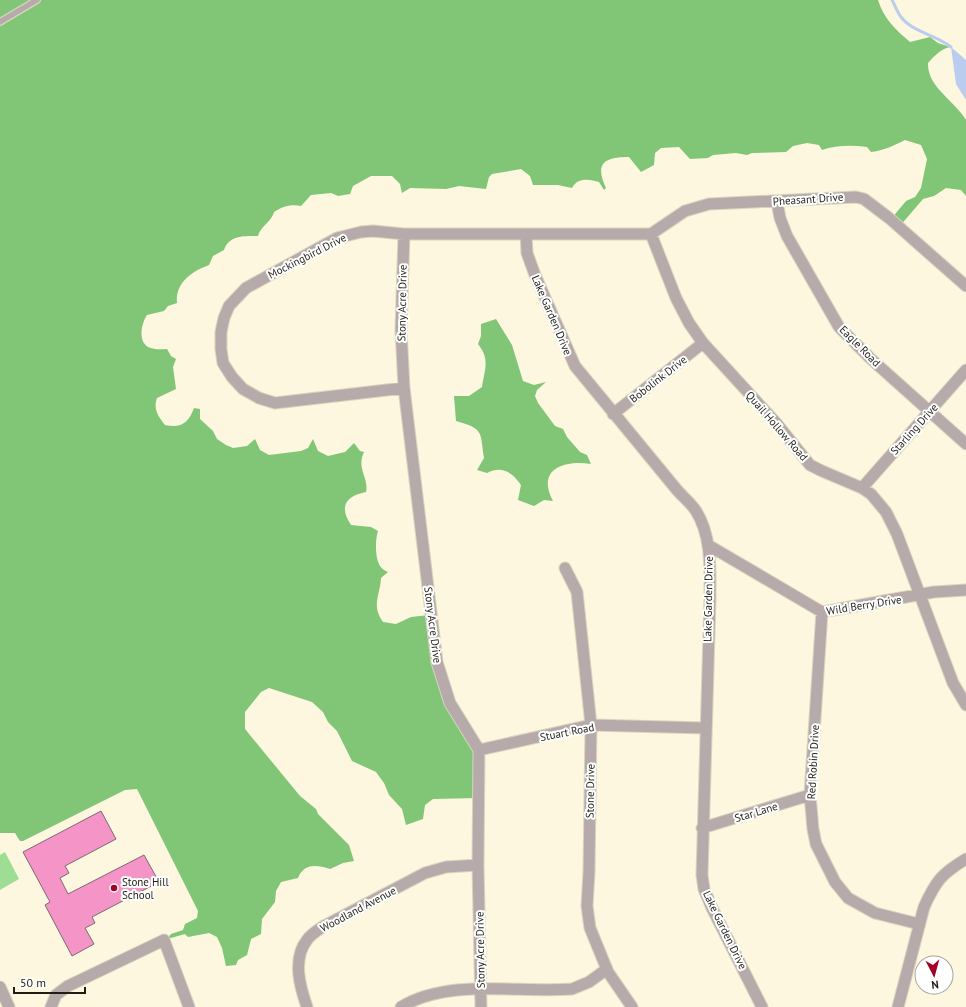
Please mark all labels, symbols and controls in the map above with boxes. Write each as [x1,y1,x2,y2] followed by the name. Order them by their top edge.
[772,190,844,208] street label: Pheasant Drive
[266,230,349,282] street label: Mockingbird Drive
[394,264,410,342] street label: Stony Acre Drive
[529,273,575,358] street label: Lake Garden Drive
[837,323,883,369] street label: Eagle Road
[627,352,690,406] street label: Bobolink Drive
[743,388,811,464] street label: Quail Hollow Road
[887,400,941,458] street label: Starling Drive
[700,556,716,642] street label: Lake Garden Drive
[421,586,445,664] street label: Stony Acre Drive
[825,592,903,618] street label: Wild Berry Drive
[539,720,595,744] street label: Stuart Road
[804,724,822,800] street label: Red Robin Drive
[583,763,597,818] street label: Stone Drive
[733,799,780,825] street label: Star Lane
[122,875,169,902] place label: Stone Hill School
[109,883,119,893] marker: Stone Hill School
[318,883,399,935] street label: Woodland Avenue
[700,888,750,972] street label: Lake Garden Drive
[472,911,488,989] street label: Stony Acre Drive
[914,955,954,995] north arrow
[14,969,85,995] scale bar
[20,975,46,990] text: 50 m
[931,978,939,992] text: N

